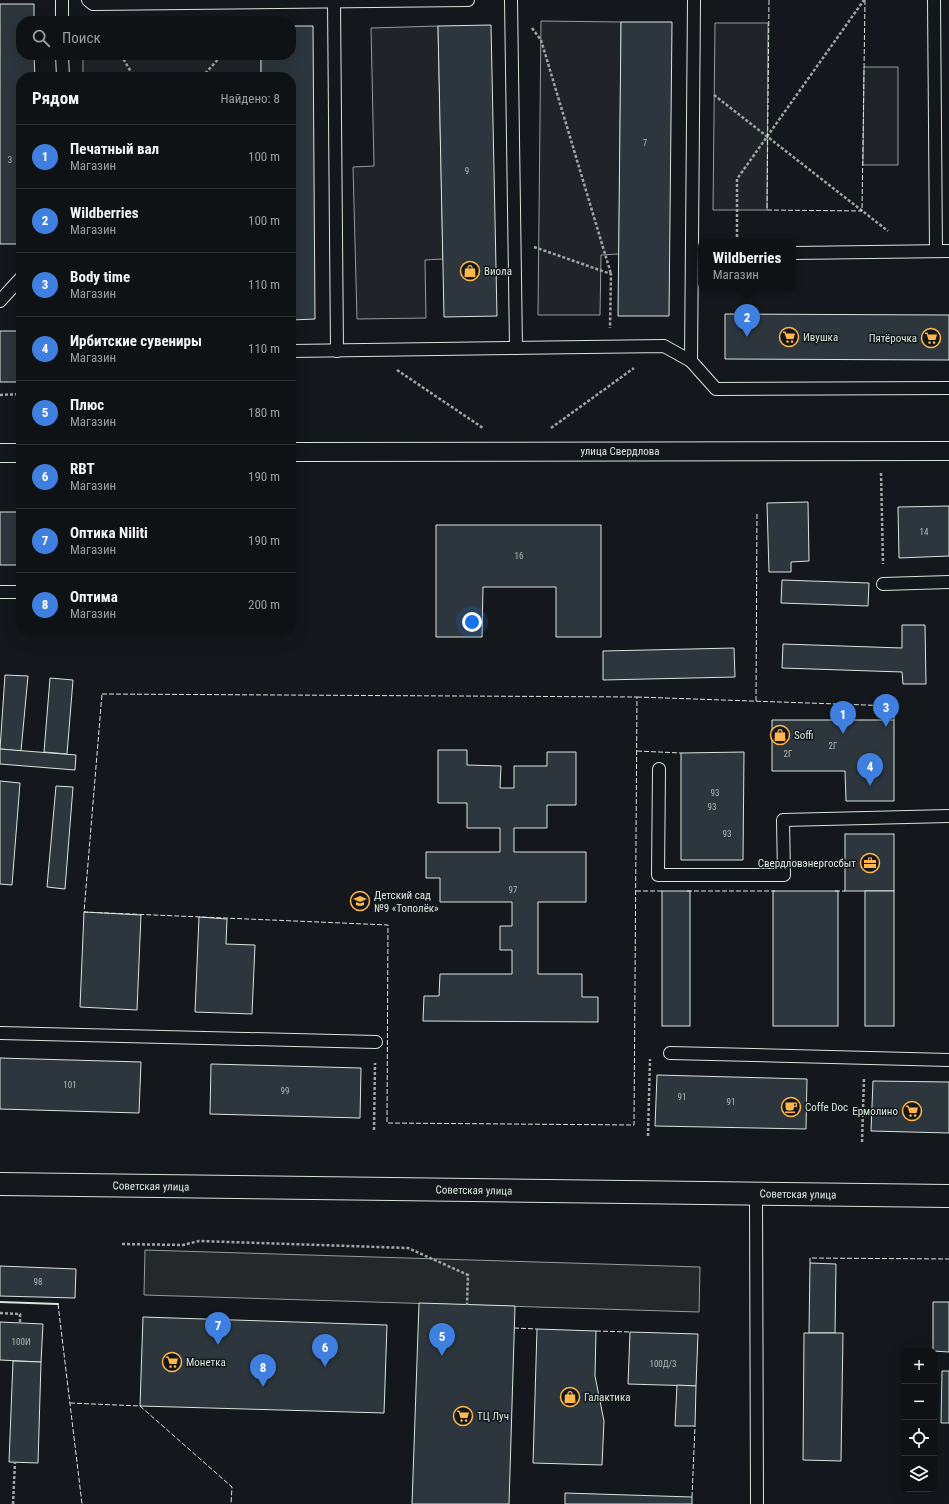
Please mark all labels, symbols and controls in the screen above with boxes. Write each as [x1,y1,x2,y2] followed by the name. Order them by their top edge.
[16,16,296,60] search box
[30,27,52,49] icon: search
[62,29,101,47] text: Поиск
[32,88,79,108] text: Рядом
[220,91,280,106] text: Найдено: 8
[643,138,648,148] house number: 7
[70,140,159,158] text: Печатный вал
[42,149,48,164] text: 1
[248,149,280,164] text: 100 m
[8,155,12,165] house number: 3
[70,158,116,173] text: Магазин
[465,166,469,176] house number: 9
[70,204,139,222] text: Wildberries
[42,213,48,228] text: 2
[248,213,280,228] text: 100 m
[70,222,116,237] text: Магазин
[698,239,796,291] popup
[713,249,781,267] text: Wildberries
[459,260,481,282] shop icon: Виола
[484,265,512,278] place label: Виола
[713,267,759,282] text: Магазин
[70,268,130,286] text: Body time
[42,277,48,292] text: 3
[248,277,280,292] text: 110 m
[70,286,116,301] text: Магазин
[734,304,760,337] pin: 2
[778,326,800,348] supermarket icon: Ивушка
[920,327,942,349] supermarket icon: Пятёрочка
[803,331,838,344] place label: Ивушка
[70,332,202,350] text: Ирбитские сувениры
[869,332,917,345] place label: Пятёрочка
[42,341,48,356] text: 4
[248,341,280,356] text: 110 m
[70,350,116,365] text: Магазин
[70,396,104,414] text: Плюс
[42,405,48,420] text: 5
[248,405,280,420] text: 180 m
[70,414,116,429] text: Магазин
[580,445,660,458] street label: улица Свердлова
[70,460,95,478] text: RBT
[42,469,48,484] text: 6
[248,469,280,484] text: 190 m
[70,478,116,493] text: Магазин
[70,524,148,542] text: Оптика Niliti
[920,527,929,537] house number: 14
[42,533,48,548] text: 7
[248,533,280,548] text: 190 m
[70,542,116,557] text: Магазин
[515,551,523,561] house number: 16
[70,588,118,606] text: Оптима
[42,597,48,612] text: 8
[248,597,280,612] text: 200 m
[70,606,116,621] text: Магазин
[462,612,482,632] your location
[873,694,899,727] pin: 3
[830,701,856,734] pin: 1
[769,724,791,746] shop icon: Soffi
[794,729,813,742] place label: Soffi
[829,741,838,751] house number: 2Г
[784,749,793,759] house number: 2Г
[857,753,883,786] pin: 4
[711,788,719,798] house number: 93
[708,802,716,812] house number: 93
[723,829,731,839] house number: 93
[859,852,881,874] office icon: Свердловэнергосбыт
[758,857,856,870] place label: Свердловэнергосбыт
[509,885,518,895] house number: 97
[374,889,439,915] place label: Детский сад №9 «Тополёк»
[349,890,371,912] school or university icon: Детский сад №9 «Тополёк»
[63,1080,77,1090] house number: 101
[281,1086,289,1096] house number: 99
[678,1092,686,1102] house number: 91
[780,1096,802,1118] cafe icon: Coffe Doc
[727,1097,735,1107] house number: 91
[901,1100,923,1122] supermarket icon: Ермолино
[805,1101,848,1114] place label: Coffe Doc
[852,1105,898,1118] place label: Ермолино
[113,1179,189,1194] street label: Советская улица
[436,1183,512,1198] street label: Советская улица
[760,1187,836,1202] street label: Советская улица
[34,1277,42,1287] house number: 98
[205,1312,231,1345] pin: 7
[429,1323,455,1356] pin: 5
[312,1334,338,1367] pin: 6
[12,1337,30,1347] house number: 100И
[901,1348,937,1492] map controls
[901,1348,937,1384] button: +
[161,1351,183,1373] supermarket icon: Монетка
[250,1354,276,1387] pin: 8
[186,1356,226,1369] place label: Монетка
[649,1359,677,1369] house number: 100Д/3
[901,1384,937,1420] button: −
[559,1386,581,1408] shop icon: Галактика
[584,1391,631,1404] place label: Галактика
[452,1405,474,1427] supermarket icon: ТЦ Луч
[477,1410,509,1423] place label: ТЦ Луч
[901,1420,937,1456] button: locate
[901,1456,937,1492] button: layers

